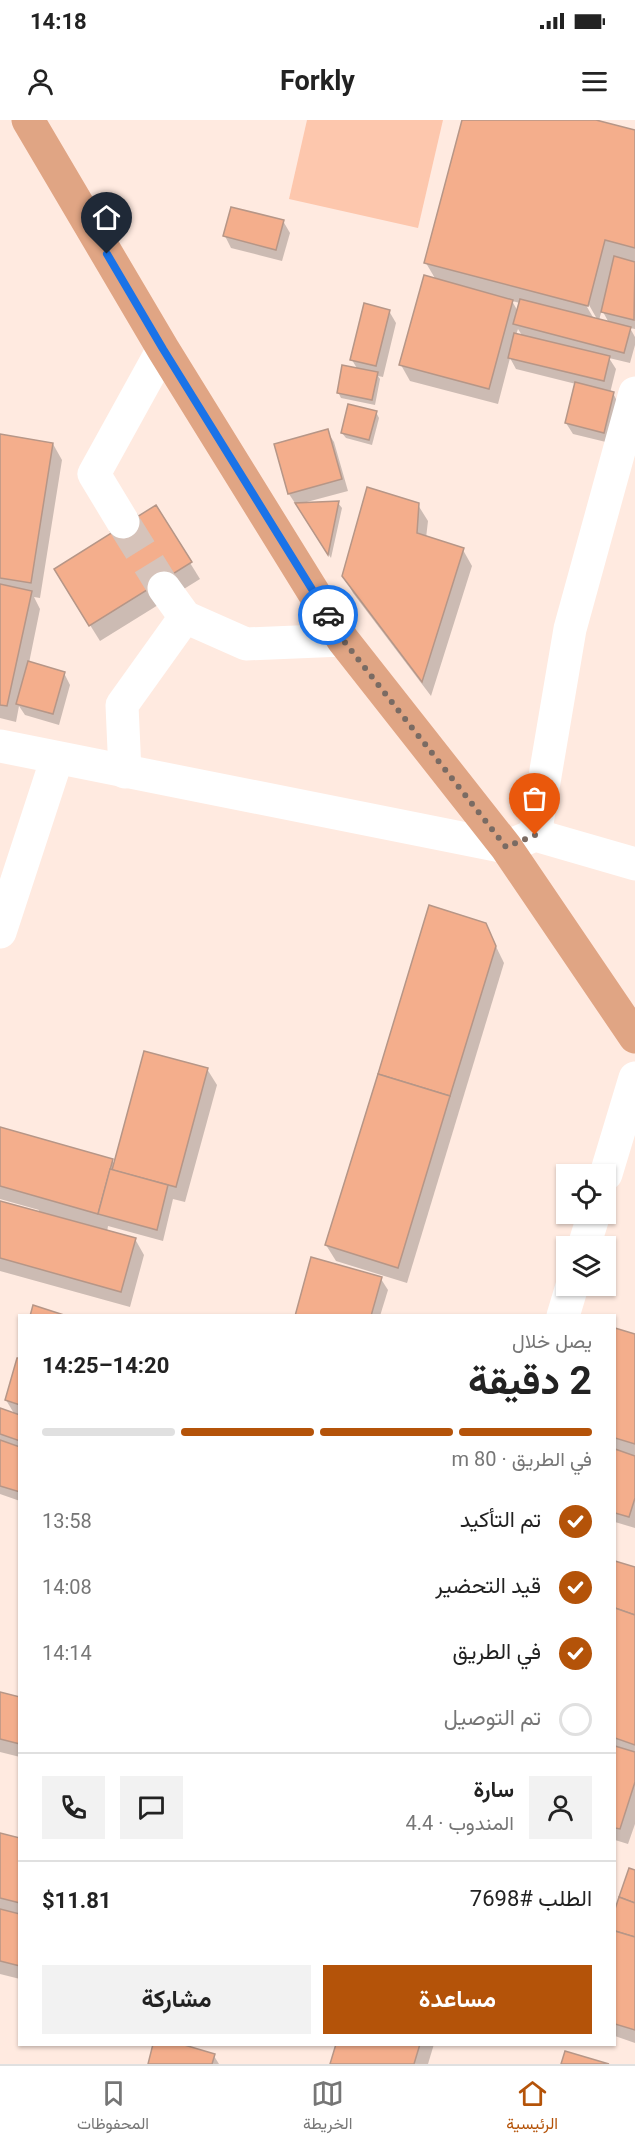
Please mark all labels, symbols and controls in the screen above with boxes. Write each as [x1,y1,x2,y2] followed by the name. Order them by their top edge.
[30,9,87,34] text: 14:18
[24,65,57,98] icon: person
[280,65,355,97] text: Forkly
[578,65,611,98] icon: menu
[81,192,132,254] pin
[90,201,123,234] icon: home
[298,585,358,645] courier
[312,599,345,632] icon: car
[509,773,560,835] pin
[518,782,551,815] icon: bag
[556,1164,616,1296] map controls
[556,1164,616,1224] button: locate
[556,1236,616,1296] button: layers
[512,1329,592,1353] text: يصل خلال
[42,1353,169,1378] text: 14:20–14:25
[468,1358,592,1404] text: 2 دقيقة
[452,1447,592,1471] text: في الطريق · 80 m
[559,1505,592,1538] icon: check
[460,1507,541,1532] text: تم التأكيد
[42,1509,92,1533] text: 13:58
[559,1571,592,1604] icon: check
[435,1573,541,1598] text: قيد التحضير
[42,1575,92,1599] text: 14:08
[559,1637,592,1670] icon: check
[453,1639,541,1664] text: في الطريق
[42,1641,92,1665] text: 14:14
[444,1705,541,1730] text: تم التوصيل
[42,1776,105,1839] button: phone
[120,1776,183,1839] button: chat
[529,1776,592,1839] button: person
[473,1777,514,1802] text: سارة
[405,1811,514,1835] text: المندوب · 4.4
[470,1886,592,1911] text: الطلب #7698
[42,1888,112,1913] text: $11.81
[42,1965,311,2034] button: مشاركة
[323,1965,592,2034] button: مساعدة
[77,2077,149,2138] tab: المحفوظات
[303,2077,352,2138] tab: الخريطة
[506,2077,558,2138] tab: الرئيسية

